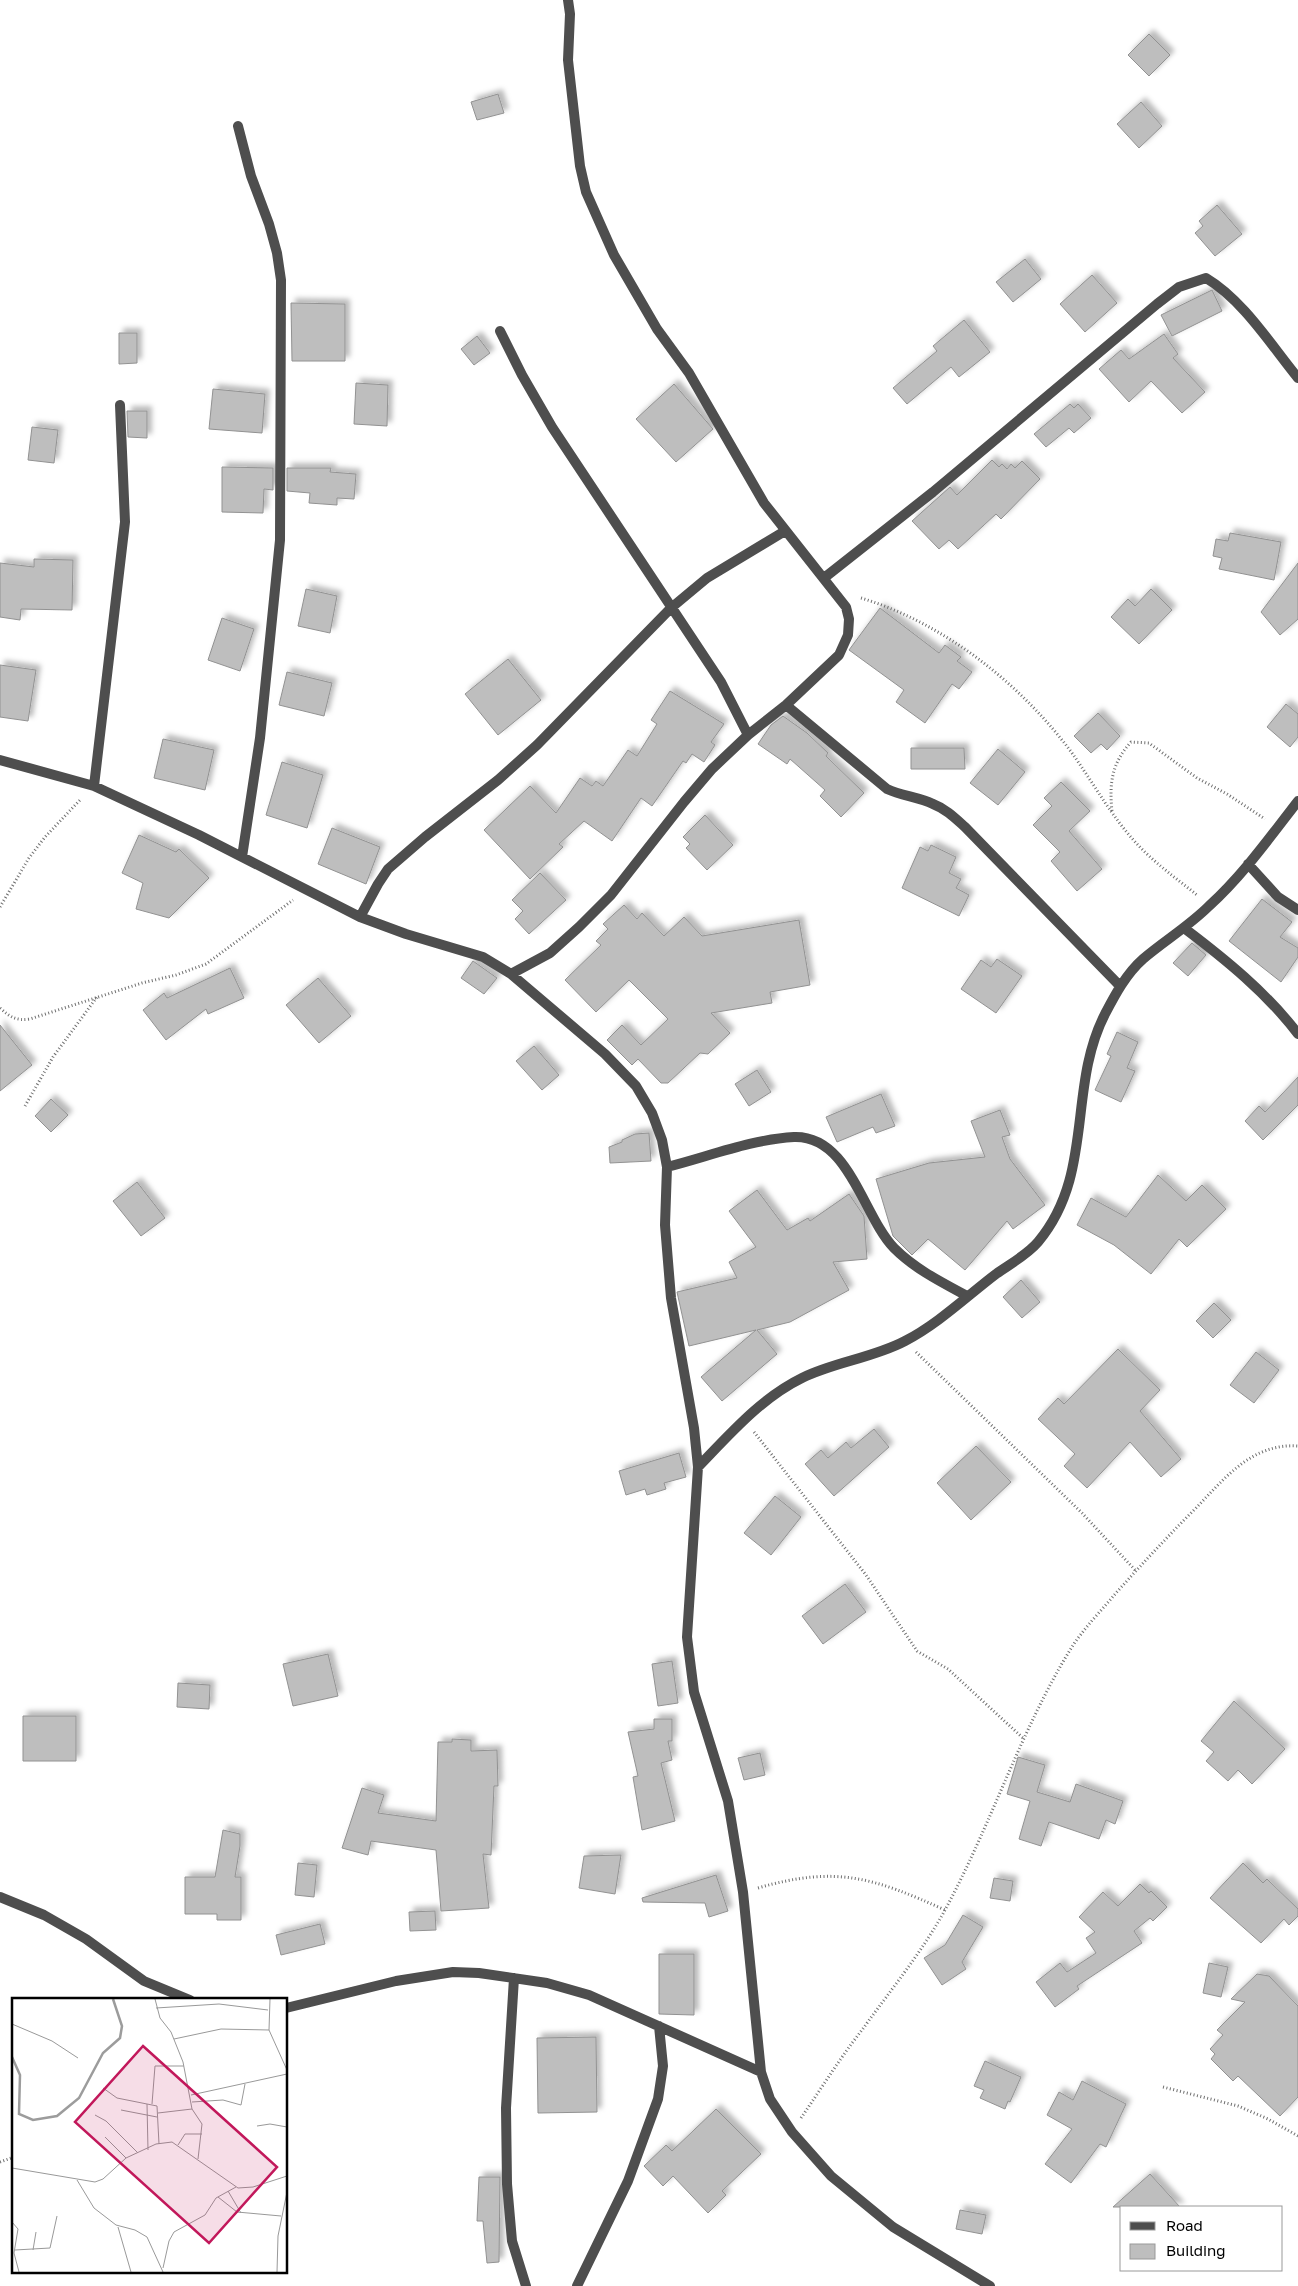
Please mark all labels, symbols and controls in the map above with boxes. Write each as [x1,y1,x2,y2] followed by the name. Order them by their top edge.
[12,1998,288,2274] inset map
[1120,2206,1283,2271] legend
[1166,2216,1203,2234] text: Road
[1166,2241,1226,2259] text: Building

